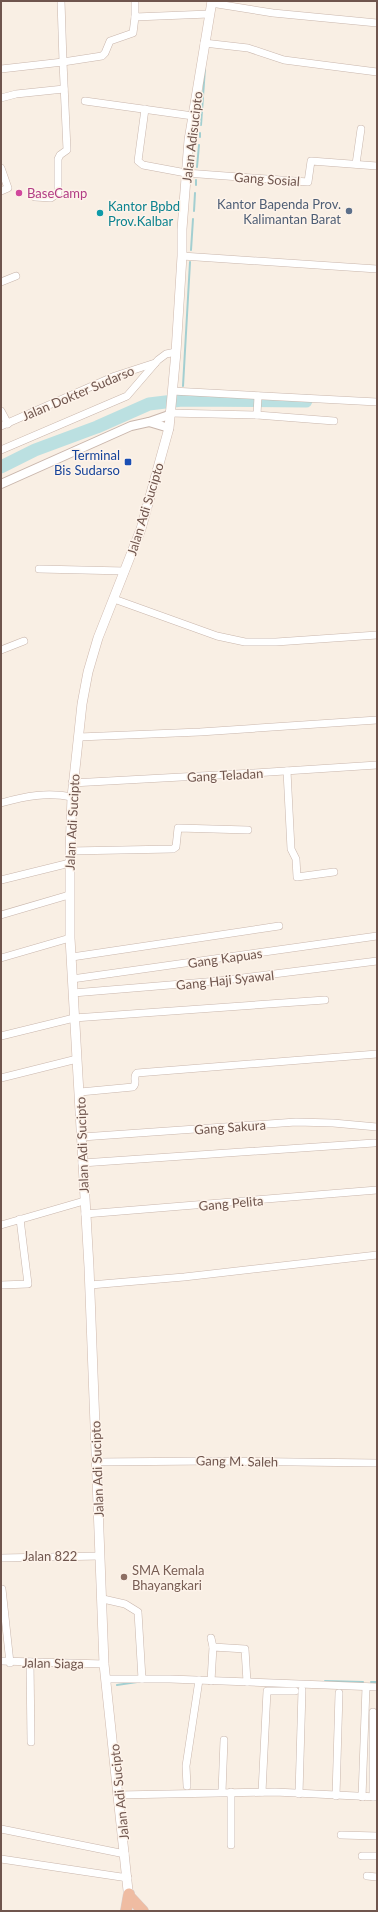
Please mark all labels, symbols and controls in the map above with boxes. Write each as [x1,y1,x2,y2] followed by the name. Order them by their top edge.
[178,90,206,184] street label: Jalan Adisucipto
[234,169,300,189] street label: Gang Sosial
[27,185,87,201] place label: BaseCamp
[14,188,24,198] marker: BaseCamp
[217,196,341,227] place label: Kantor Bapenda Prov. Kalimantan Barat
[108,198,180,229] place label: Kantor Bpbd Prov.Kalbar
[344,206,354,216] marker: Kantor Bapenda Prov. Kalimantan Barat
[95,208,105,218] marker: Kantor Bpbd Prov.Kalbar
[19,362,137,424] street label: Jalan Dokter Sudarso
[54,447,120,478] place label: Terminal Bis Sudarso
[123,457,133,467] marker: Terminal Bis Sudarso
[123,461,167,557] street label: Jalan Adi Sucipto
[186,765,264,785] street label: Gang Teladan
[61,773,83,871] street label: Jalan Adi Sucipto
[187,945,264,971] street label: Gang Kapuas
[175,967,275,993] street label: Gang Haji Syawal
[72,1097,92,1193] street label: Jalan Adi Sucipto
[194,1117,266,1137] street label: Gang Sakura
[198,1192,264,1214] street label: Gang Pelita
[87,1421,107,1517] street label: Jalan Adi Sucipto
[196,1452,278,1470] street label: Gang M. Saleh
[23,1548,77,1564] street label: Jalan 822
[132,1562,204,1593] place label: SMA Kemala Bhayangkari
[119,1572,129,1582] marker: SMA Kemala Bhayangkari
[22,1654,84,1672] street label: Jalan Siaga
[106,1743,132,1841] street label: Jalan Adi Sucipto

